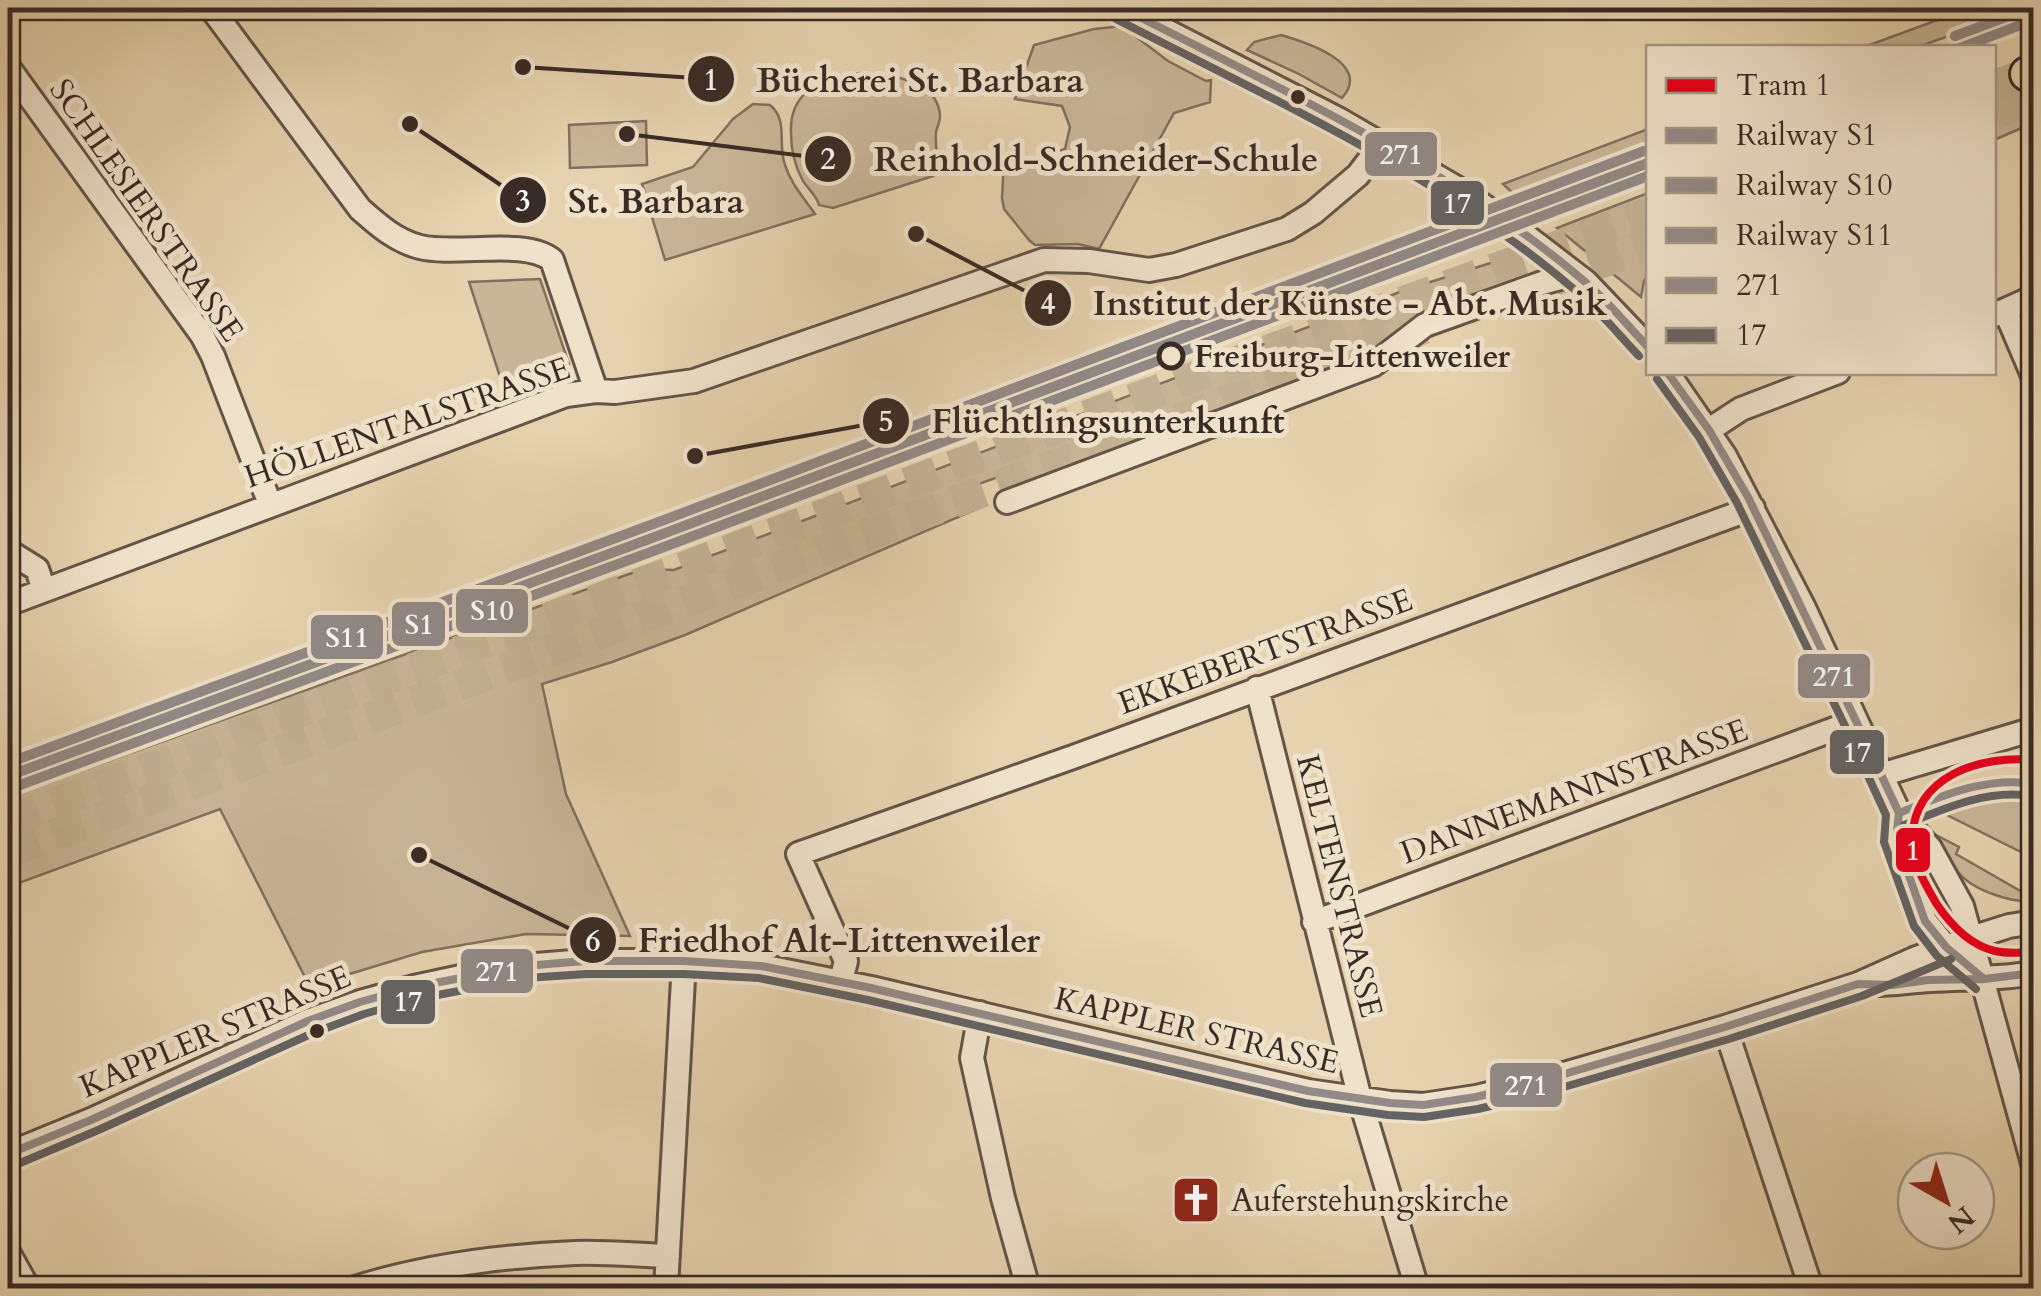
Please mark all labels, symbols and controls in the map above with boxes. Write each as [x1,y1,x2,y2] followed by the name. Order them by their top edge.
[1646,45,1996,375] legend
[686,47,1104,112] callout: Bücherei St. Barbara
[756,57,1084,105] text: Bücherei St. Barbara
[703,60,719,101] text: 1
[1736,65,1831,106] text: Tram 1
[39,70,254,351] street label: SCHLESIERSTRASSE
[1288,87,1308,107] unlabelled marker
[1736,115,1877,156] text: Railway S1
[803,126,1338,191] callout: Reinhold-Schneider-Schule
[1363,130,1439,178] line badge: 271
[874,136,1318,184] text: Reinhold-Schneider-Schule
[1379,136,1423,174] text: 271
[820,139,836,180] text: 2
[1736,165,1893,206] text: Railway S10
[498,168,764,233] callout: St. Barbara
[568,178,744,226] text: St. Barbara
[1429,179,1486,227] line badge: 17
[515,181,531,222] text: 3
[1443,185,1471,223] text: 17
[1736,215,1893,256] text: Railway S11
[1736,265,1782,306] text: 271
[1023,271,1627,336] callout: Institut der Künste - Abt. Musik
[1093,280,1607,328] text: Institut der Künste - Abt. Musik
[1040,284,1056,325] text: 4
[1736,315,1767,356] text: 17
[1194,335,1510,379] place label: Freiburg-Littenweiler
[1158,343,1184,369] marker: Freiburg-Littenweiler
[238,346,576,499] street label: HÖLLENTALSTRASSE
[861,388,1305,453] callout: Flüchtlingsunterkunft
[931,398,1285,446] text: Flüchtlingsunterkunft
[878,401,894,442] text: 5
[1112,578,1419,726] street label: EKKEBERTSTRASSE
[454,587,530,635] line badge: S10
[470,592,514,630] text: S10
[390,600,447,648] line badge: S1
[404,606,434,644] text: S1
[309,613,385,661] line badge: S11
[325,619,369,657] text: S11
[1796,652,1872,700] line badge: 271
[1812,658,1856,696] text: 271
[1394,709,1754,875] street label: DANNEMANNSTRASSE
[1828,728,1886,776] line badge: 17
[1843,734,1871,772] text: 17
[1285,750,1393,1022] street label: KELTENSTRASSE
[1894,826,1932,874] line badge: 1
[1906,832,1920,870] text: 1
[568,908,1060,973] callout: Friedhof Alt-Littenweiler
[638,917,1041,965] text: Friedhof Alt-Littenweiler
[585,921,601,962] text: 6
[459,947,535,995] line badge: 271
[475,953,519,991] text: 271
[73,955,358,1109] street label: KAPPLER STRASSE
[1050,977,1343,1085] street label: KAPPLER STRASSE
[379,978,437,1026] line badge: 17
[394,983,422,1021] text: 17
[307,1021,327,1041] unlabelled marker
[1488,1061,1564,1109] line badge: 271
[1504,1067,1548,1105] text: 271
[1896,1151,1996,1251] north arrow
[1170,1174,1222,1226] church icon: Auferstehungskirche
[1231,1179,1509,1223] place label: Auferstehungskirche
[1940,1197,1983,1242] text: N

